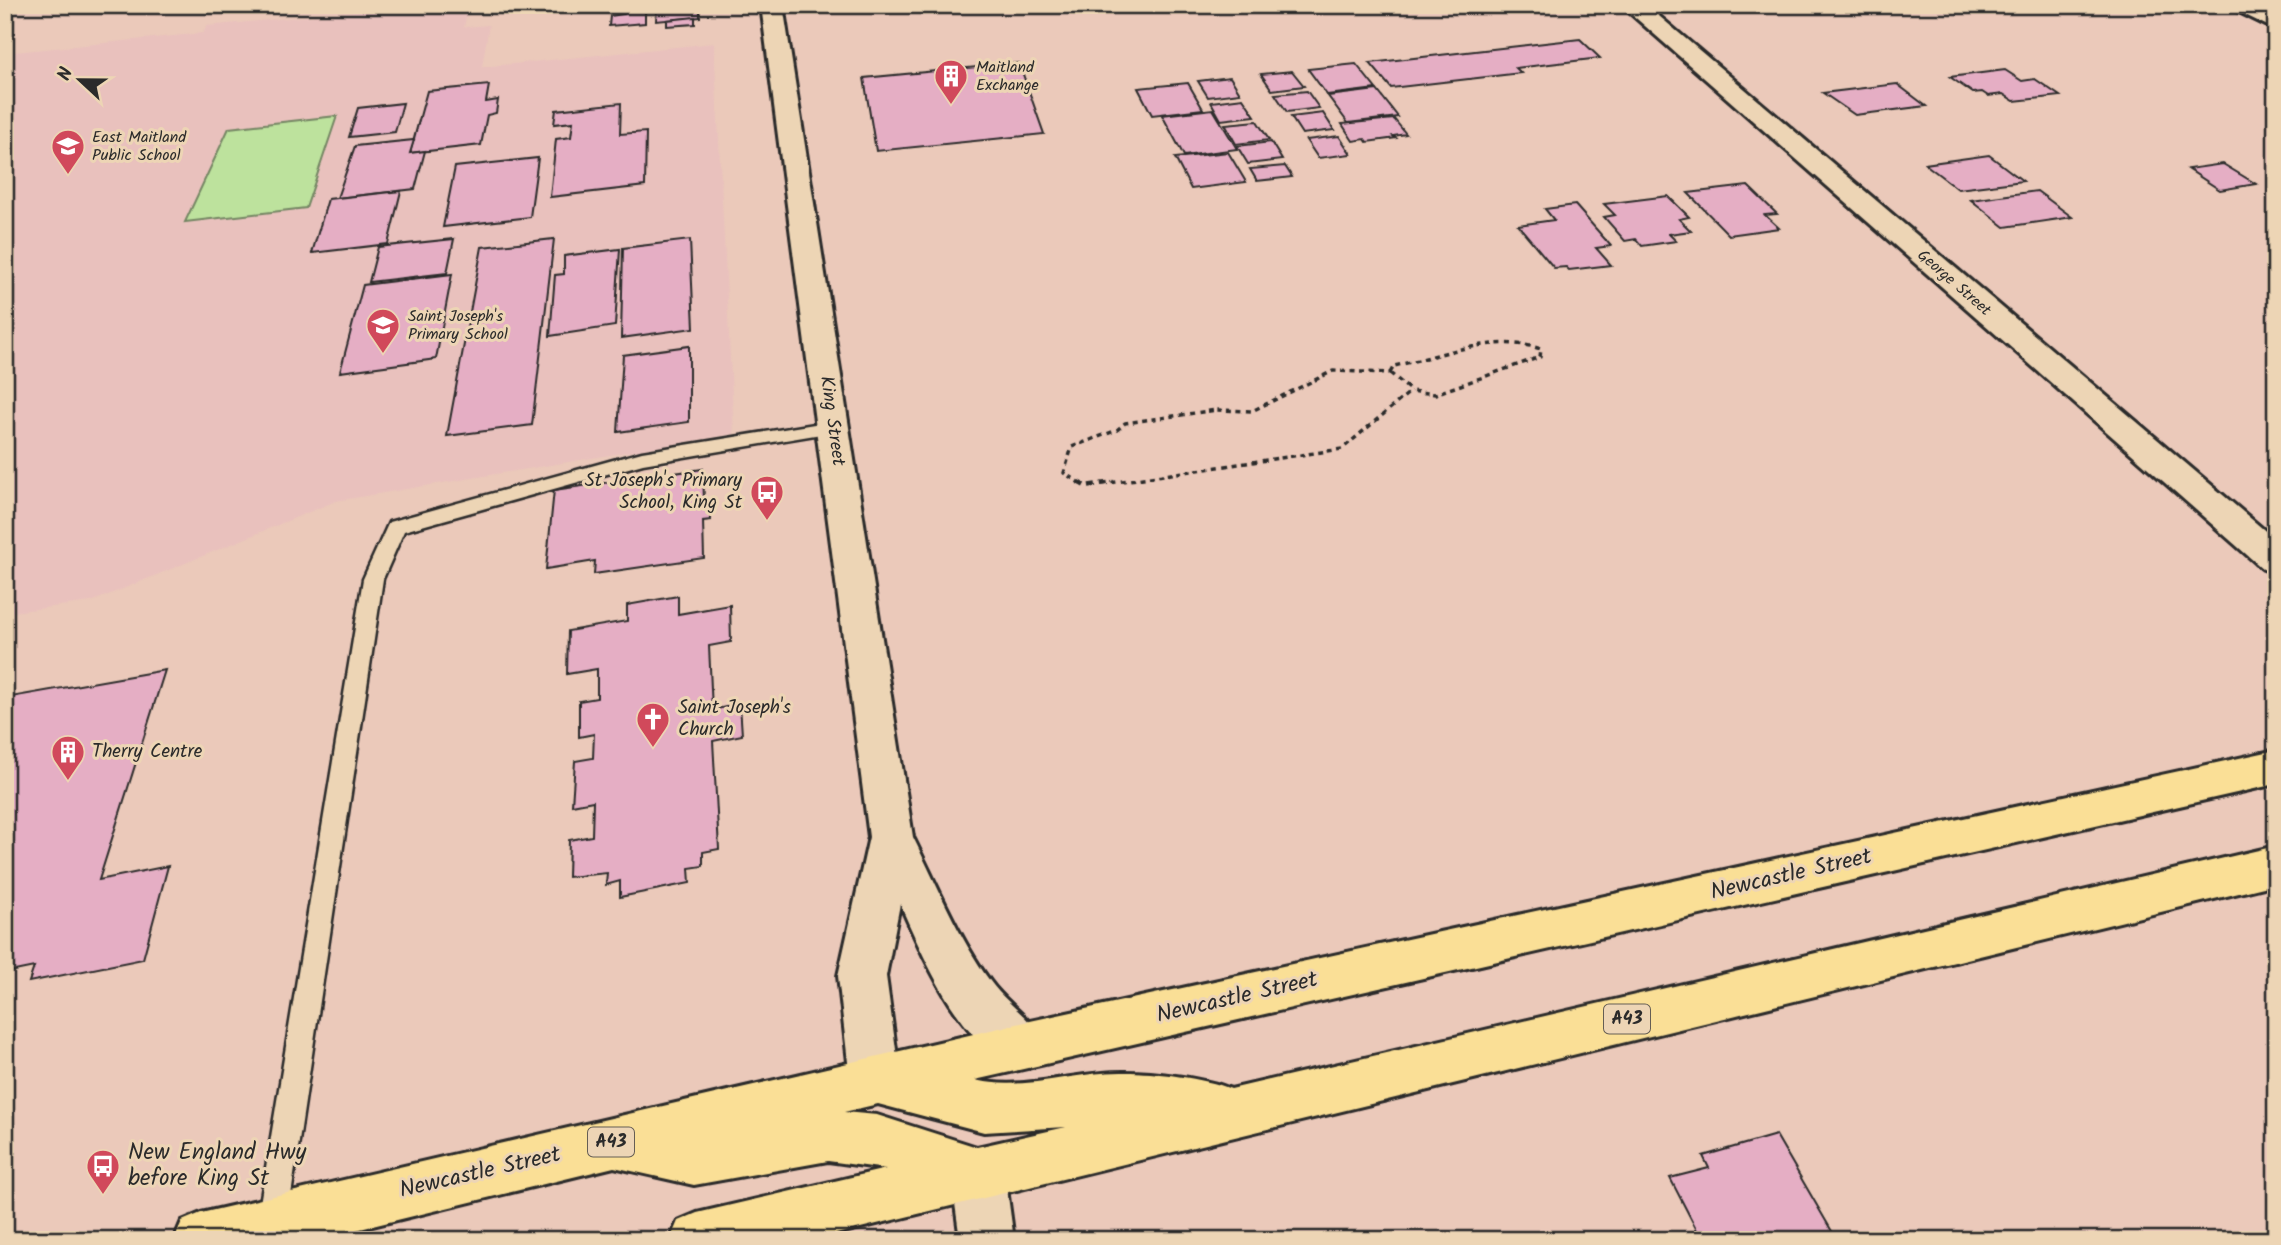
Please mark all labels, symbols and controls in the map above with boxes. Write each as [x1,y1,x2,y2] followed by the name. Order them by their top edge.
[46,46,116,116] north arrow
[976,55,1039,98] place label: Maitland Exchange
[932,57,970,106] building icon: Maitland Exchange
[50,63,82,86] text: N
[92,125,187,168] place label: East Maitland Public School
[49,127,87,176] school or university icon: East Maitland Public School
[1911,244,1997,323] street label: George Street
[408,304,508,347] place label: Saint Joseph's Primary School
[364,306,402,355] school or university icon: Saint Joseph's Primary School
[811,374,853,469] street label: King Street
[585,466,743,518] place label: St Joseph's Primary School, King St
[748,473,786,522] bus stop icon: St Joseph's Primary School, King St
[678,693,791,745] place label: Saint Joseph's Church
[634,700,672,749] church icon: Saint Joseph's Church
[49,733,87,782] building icon: Therry Centre
[92,737,203,767] place label: Therry Centre
[1707,839,1876,911] street label: Newcastle Street
[1153,962,1322,1034] street label: Newcastle Street
[1604,1004,1650,1034] road number: A43
[588,1128,634,1156] road number: A43
[128,1135,307,1197] place label: New England Hwy before King St
[396,1137,565,1209] street label: Newcastle Street
[84,1147,122,1196] bus stop icon: New England Hwy before King St

